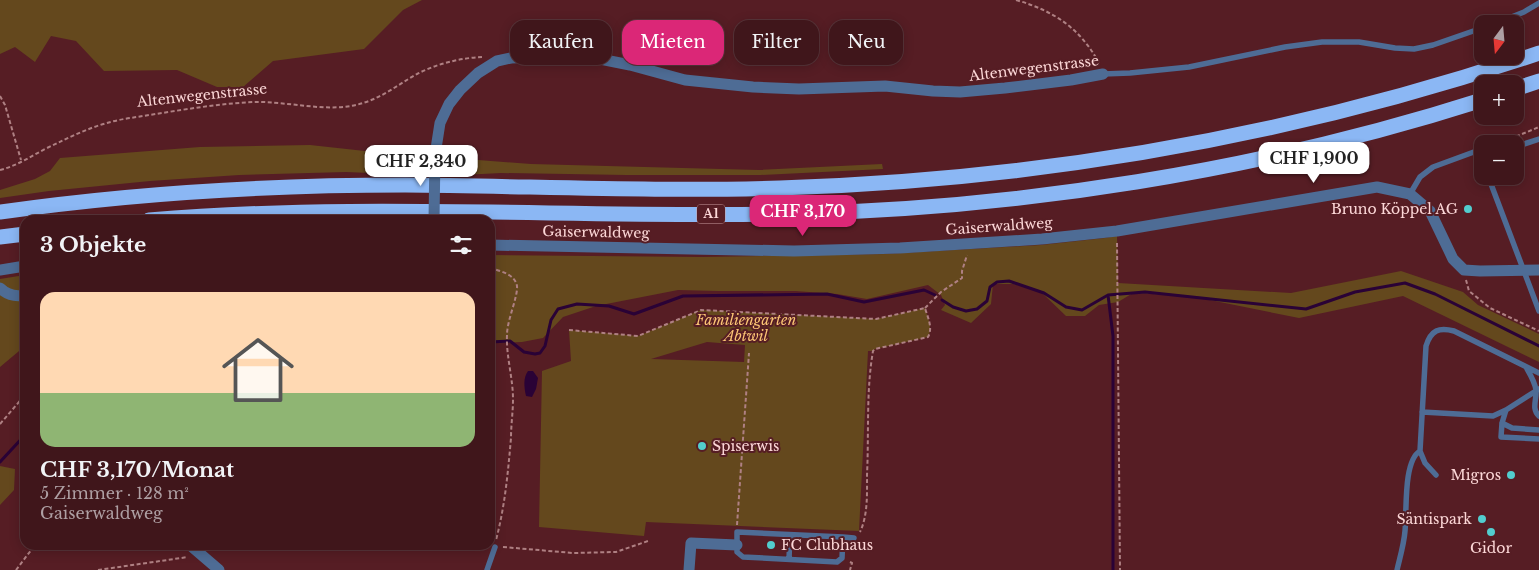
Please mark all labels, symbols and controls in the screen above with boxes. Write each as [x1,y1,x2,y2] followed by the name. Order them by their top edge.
[1474,15,1524,65] north arrow
[1474,15,1524,185] map controls
[510,20,612,65] chip: Kaufen
[622,20,724,65] chip: Mieten
[734,20,819,65] chip: Filter
[829,20,903,65] chip: Neu
[967,51,1100,85] street label: Altenwegenstrasse
[1474,75,1524,125] button: +
[135,79,268,111] street label: Altenwegenstrasse
[1474,135,1524,185] button: −
[1257,142,1371,184] pin: CHF 1,900
[364,144,478,187] pin: CHF 2,340
[1269,148,1359,168] text: CHF 1,900
[376,151,466,171] text: CHF 2,340
[746,194,860,237] pin: CHF 3,170
[1331,200,1458,218] place label: Bruno Köppel AG
[761,201,845,221] text: CHF 3,170
[1462,203,1474,215] marker: Bruno Köppel AG
[697,204,725,223] road number: A1
[945,213,1054,239] street label: Gaiserwaldweg
[542,222,650,242] street label: Gaiserwaldweg
[447,231,475,259] icon: filters
[40,232,146,258] text: 3 Objekte
[695,311,796,345] park label: Familiengarten Abtwil
[213,325,303,415] icon: home
[712,437,779,455] place label: Spiserwis
[696,440,708,452] marker: Spiserwis
[40,457,234,483] text: CHF 3,170/Monat
[1451,466,1501,484] place label: Migros
[1505,469,1517,481] marker: Migros
[40,483,189,503] text: 5 Zimmer · 128 m²
[40,503,163,523] text: Gaiserwaldweg
[1397,510,1472,528] place label: Säntispark
[1476,513,1488,525] marker: Säntispark
[1485,526,1497,538] marker: Gidor
[781,536,873,554] place label: FC Clubhaus
[765,539,777,551] marker: FC Clubhaus
[1470,539,1512,557] place label: Gidor

